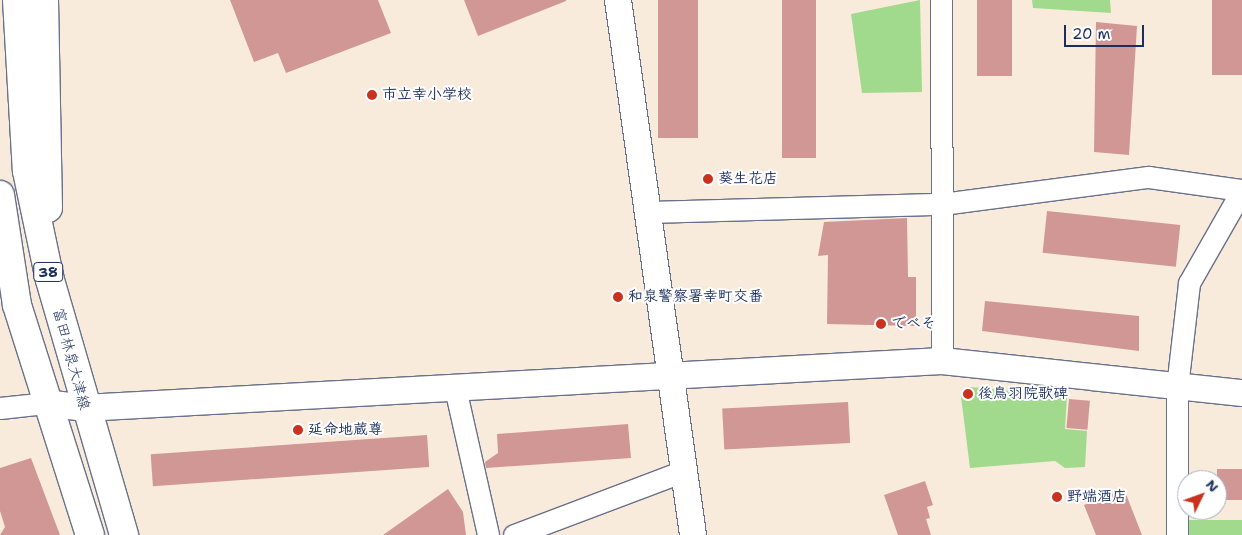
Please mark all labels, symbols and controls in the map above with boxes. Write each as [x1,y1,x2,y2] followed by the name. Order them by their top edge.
[1067,15,1147,47] scale bar
[1072,24,1111,44] text: 20 m
[382,86,472,104] place label: 市立幸小学校
[366,89,378,101] marker: 市立幸小学校
[718,170,778,188] place label: 葵生花店
[702,173,714,185] marker: 葵生花店
[33,260,63,284] road number: 38
[628,288,763,306] place label: 和泉警察署幸町交番
[612,291,624,303] marker: 和泉警察署幸町交番
[49,306,93,412] street label: 富田林泉大津線
[891,315,936,333] place label: でべそ
[875,318,887,330] marker: でべそ
[978,385,1068,403] place label: 後鳥羽院歌碑
[962,388,974,400] marker: 後鳥羽院歌碑
[308,421,383,439] place label: 延命地蔵尊
[292,424,304,436] marker: 延命地蔵尊
[1177,470,1227,520] north arrow
[1202,475,1223,496] text: N
[1067,488,1127,506] place label: 野端酒店
[1051,491,1063,503] marker: 野端酒店

